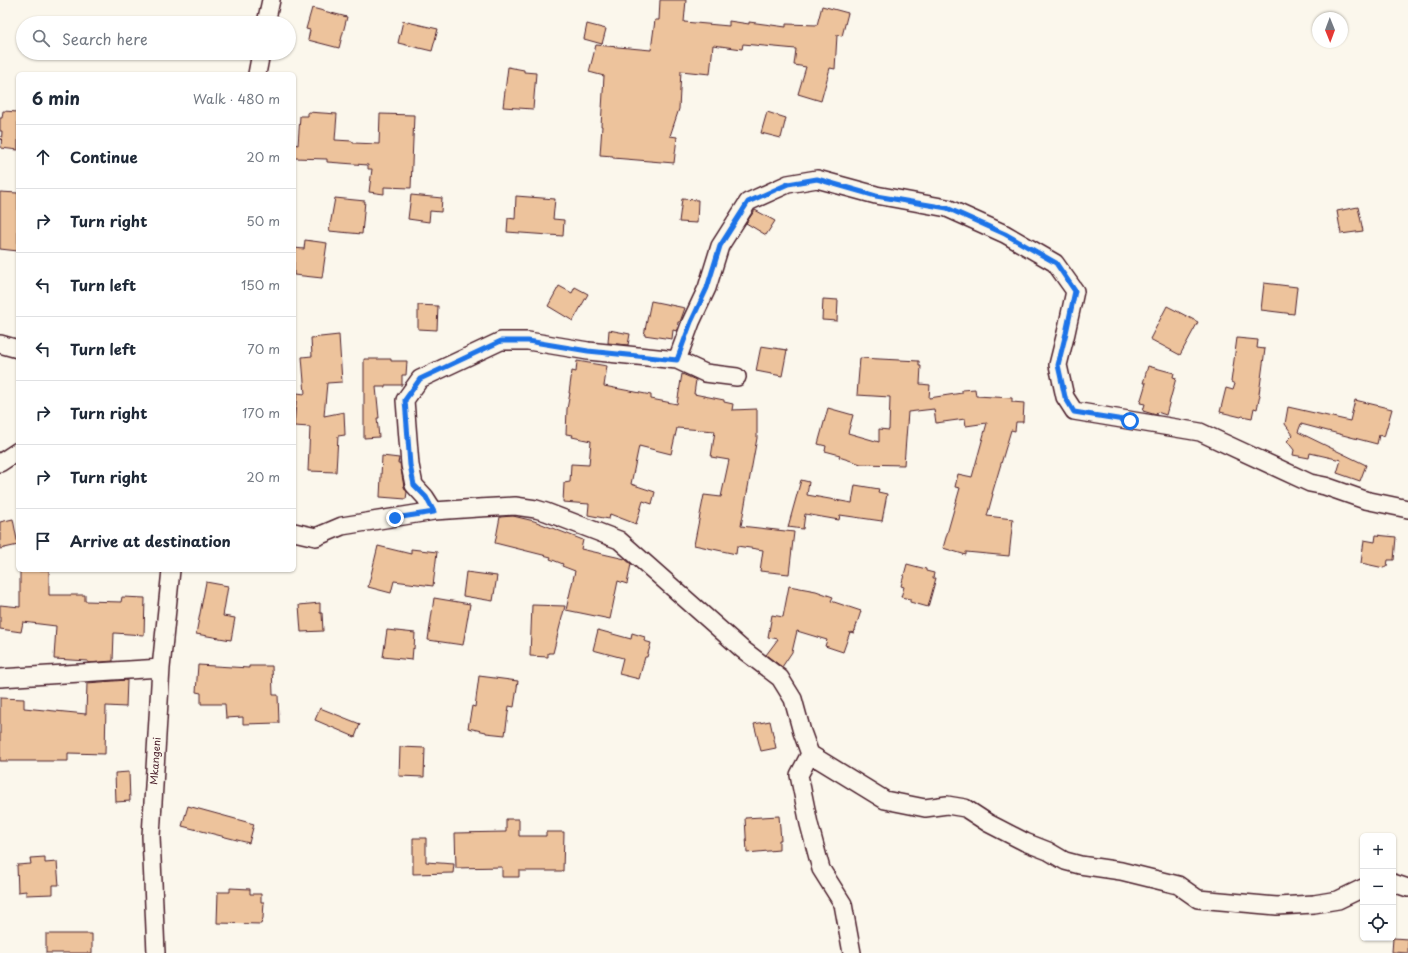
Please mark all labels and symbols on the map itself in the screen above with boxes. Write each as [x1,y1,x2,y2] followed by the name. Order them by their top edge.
[1312,12,1348,48] north arrow
[1121,412,1139,430] route start
[386,509,404,527] route end
[145,736,164,785] street label: Mkangeni

